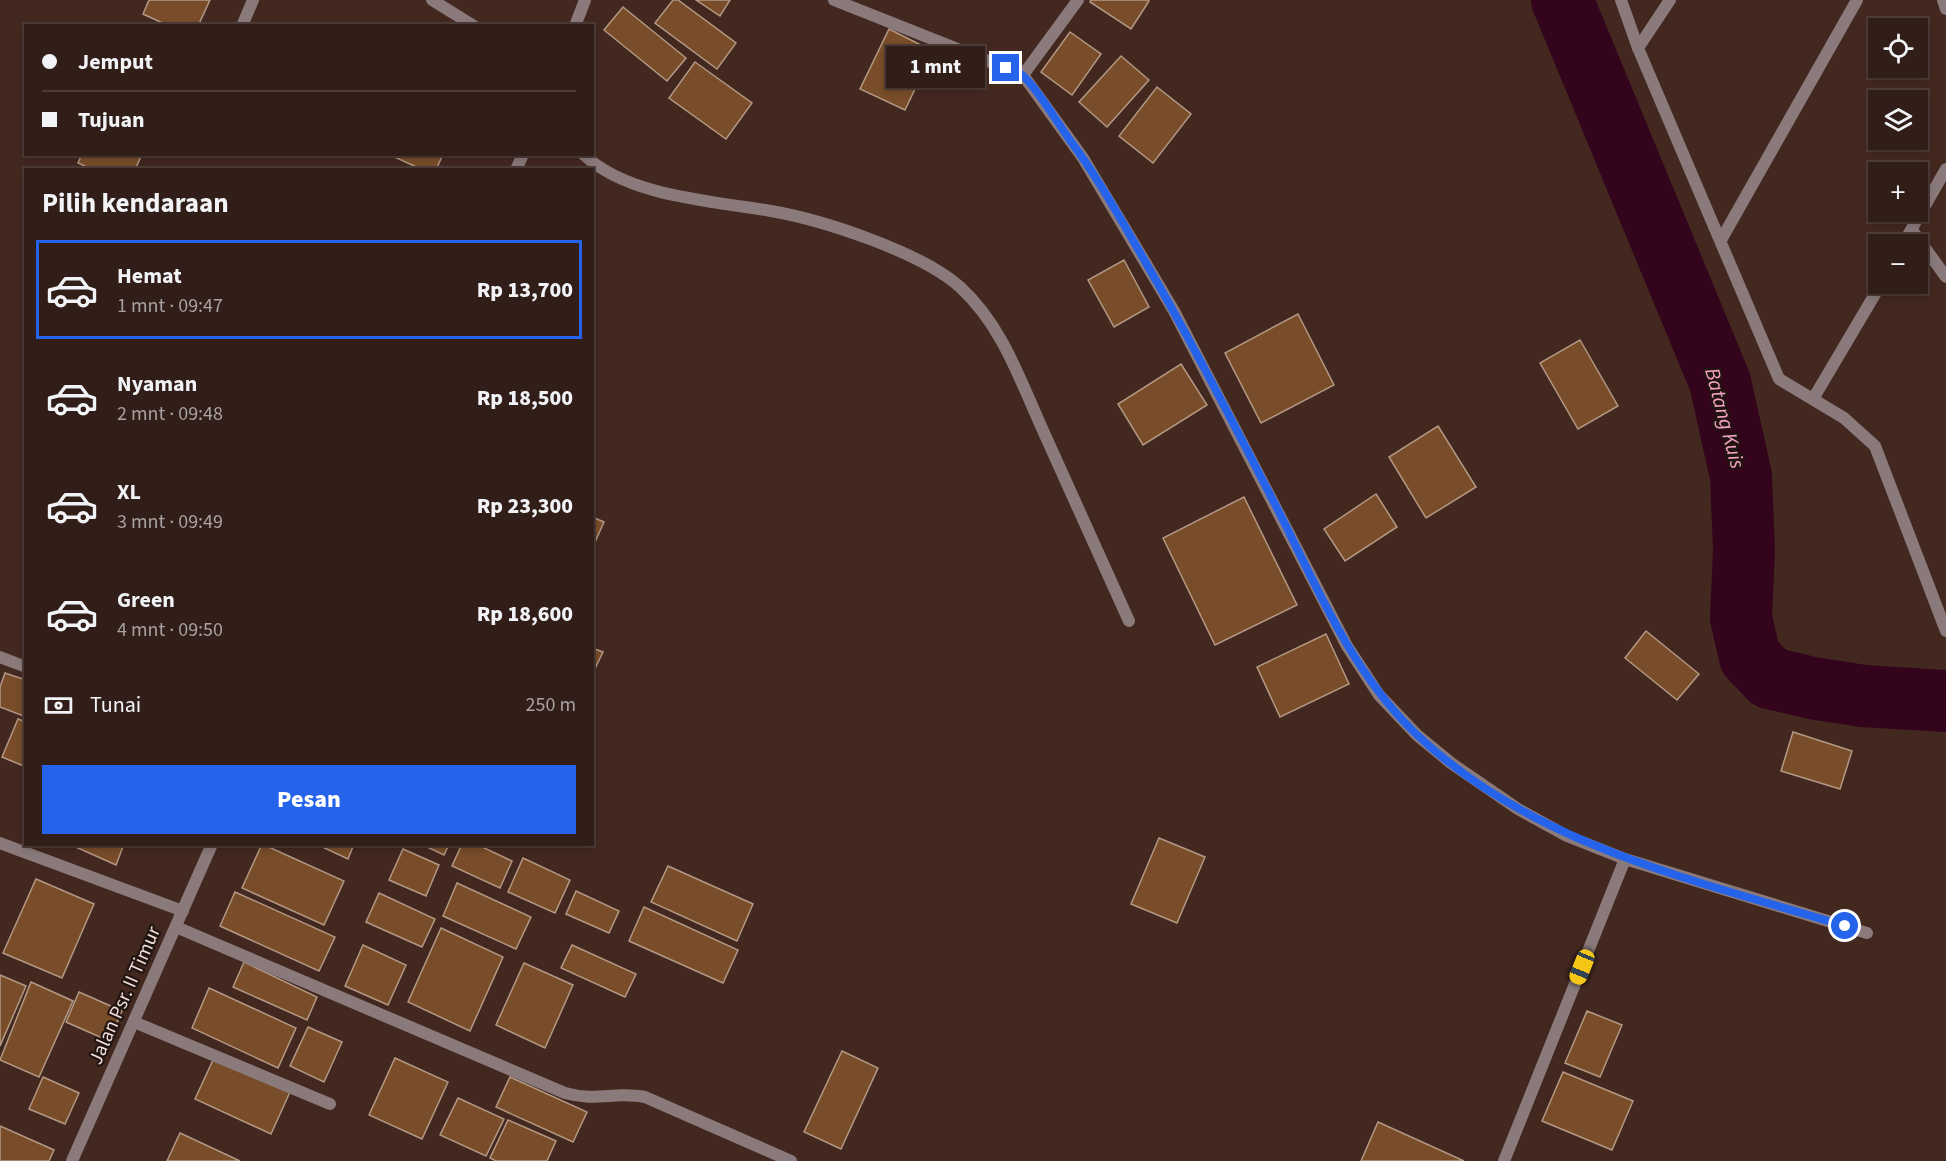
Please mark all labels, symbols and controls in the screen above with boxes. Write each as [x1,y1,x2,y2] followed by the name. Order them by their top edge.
[1868,18,1928,294] map controls
[1868,18,1928,78] button: locate
[78,46,153,78] text: Jemput
[886,47,985,89] callout: 1 mnt
[910,53,961,81] text: 1 mnt
[992,54,1019,81] route end
[1868,90,1928,150] button: layers
[78,104,145,136] text: Tujuan
[1868,162,1928,222] button: +
[42,184,229,223] text: Pilih kendaraan
[1868,234,1928,294] button: −
[117,260,182,292] text: Hemat
[45,263,99,317] icon: car
[477,274,573,306] text: Rp 13,700
[117,292,223,320] text: 1 mnt · 09:47
[1697,364,1753,472] water label: Batang Kuis
[117,368,197,400] text: Nyaman
[45,371,99,425] icon: car
[477,382,573,414] text: Rp 18,500
[117,400,223,428] text: 2 mnt · 09:48
[117,476,141,508] text: XL
[45,479,99,533] icon: car
[477,490,573,522] text: Rp 23,300
[117,508,223,536] text: 3 mnt · 09:49
[117,584,175,616] text: Green
[45,587,99,641] icon: car
[477,598,573,630] text: Rp 18,600
[117,616,223,644] text: 4 mnt · 09:50
[42,689,75,722] icon: cash
[90,689,141,721] text: Tunai
[526,691,576,719] text: 250 m
[42,765,576,834] button: Pesan
[1831,912,1858,939] route start
[82,922,168,1069] street label: Jalan Psr. II Timur
[1567,947,1597,987] car

